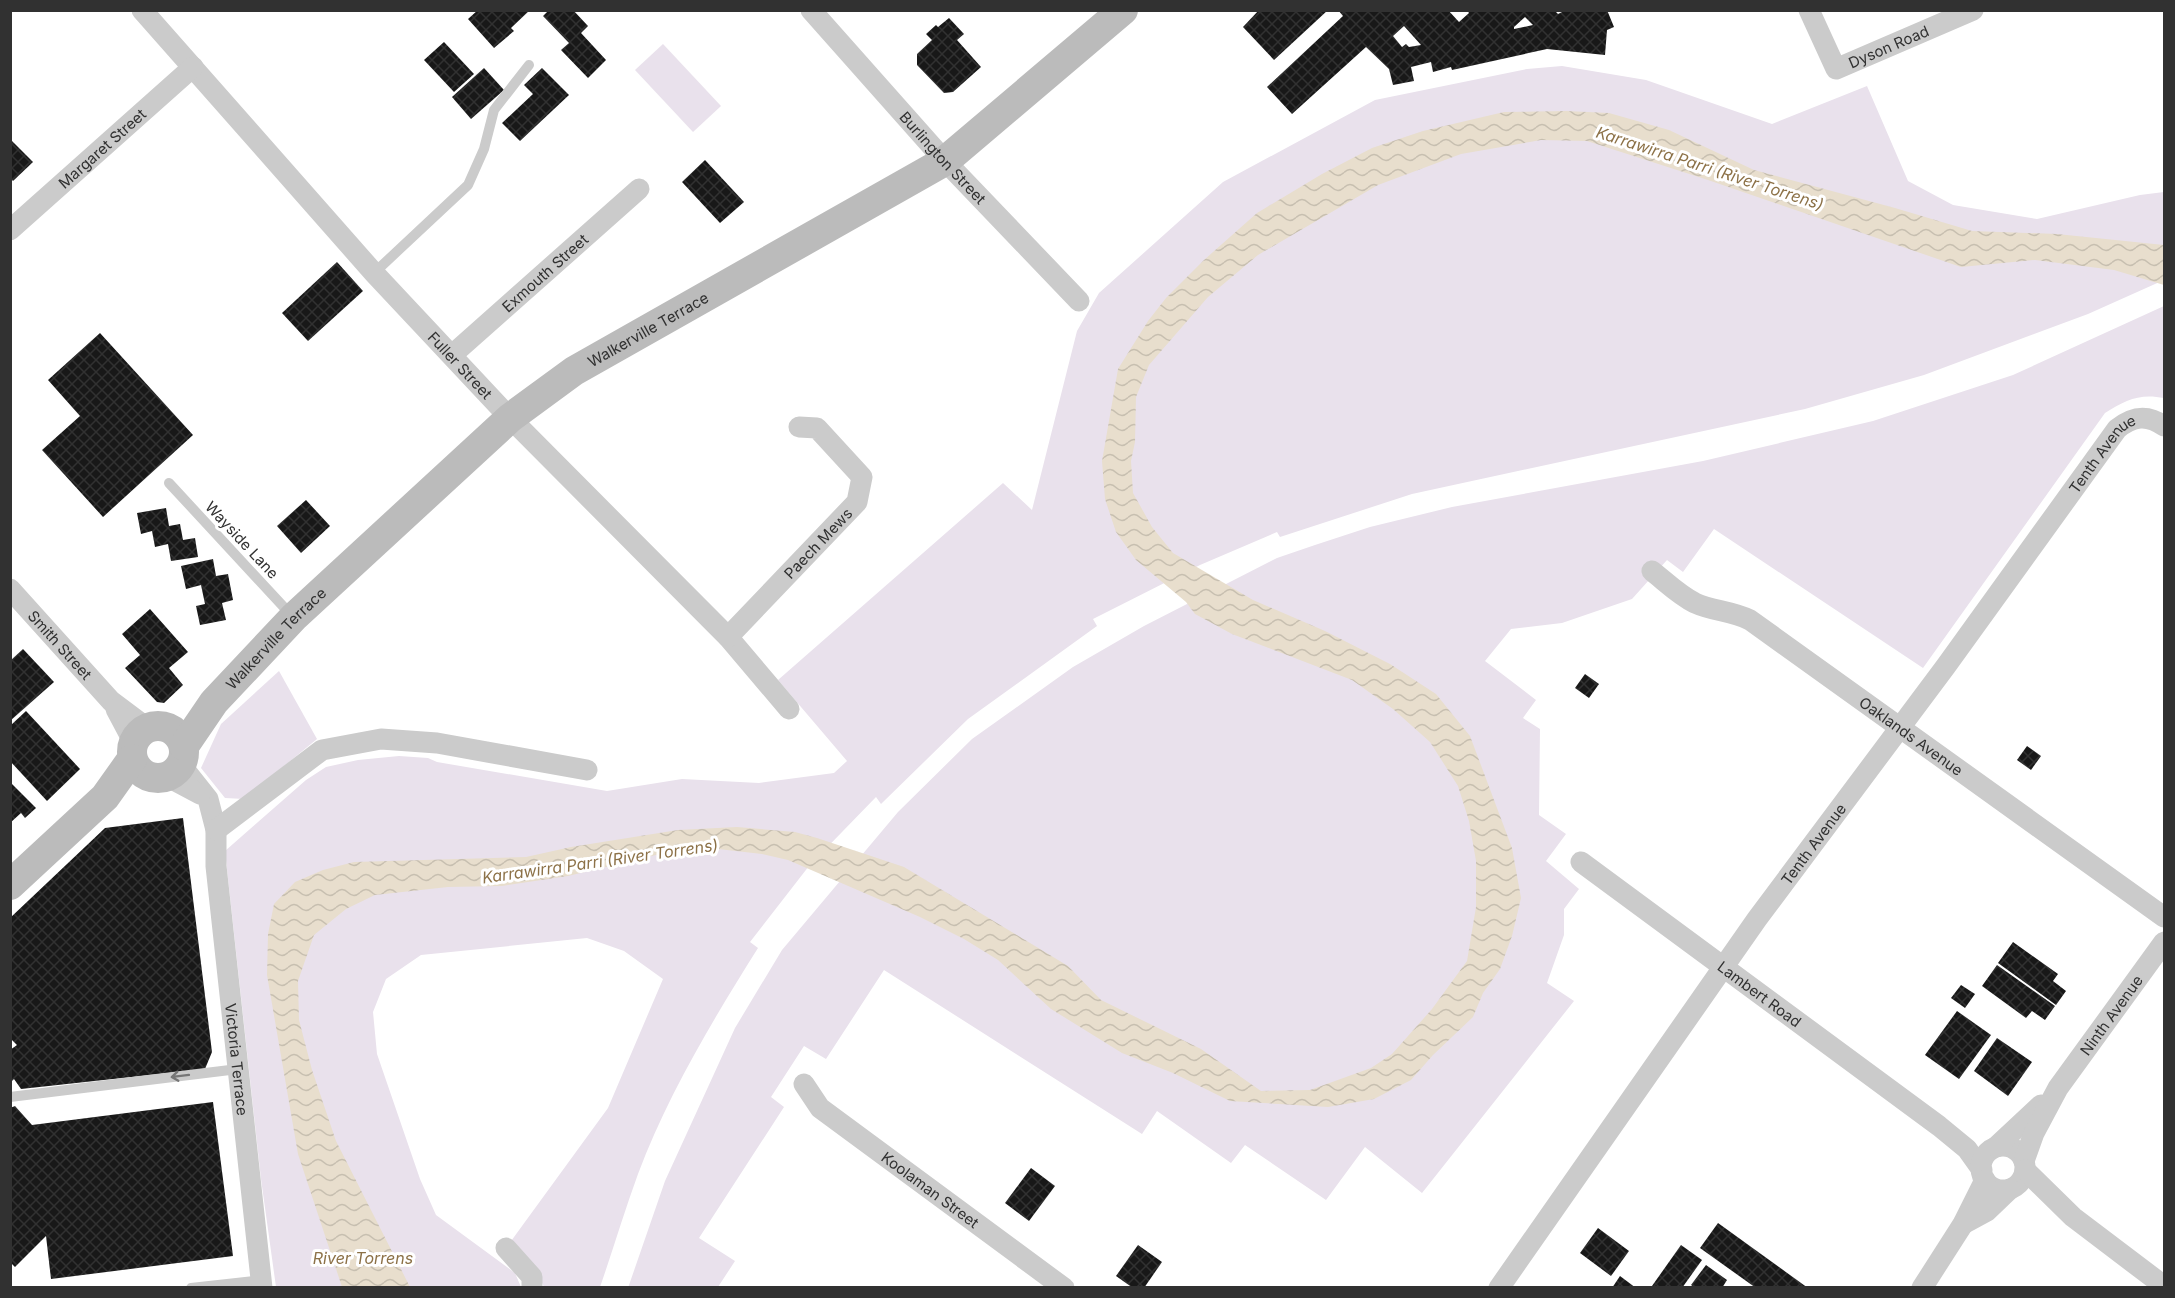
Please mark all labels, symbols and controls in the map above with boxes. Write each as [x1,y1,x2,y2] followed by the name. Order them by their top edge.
[1845,21,1931,72] street label: Dyson Road
[54,104,150,192] street label: Margaret Street
[896,107,990,208] street label: Burlington Street
[1594,122,1826,214] water label: Karrawirra Parri (River Torrens)
[498,229,592,316] street label: Exmouth Street
[584,288,712,371] street label: Walkerville Terrace
[424,327,497,403] street label: Fuller Street
[2064,410,2138,497] street label: Tenth Avenue
[201,497,283,583] street label: Wayside Lane
[780,504,856,582] street label: Paech Mews
[221,583,330,693] street label: Walkerville Terrace
[24,606,96,683] street label: Smith Street
[1856,692,1967,779] street label: Oaklands Avenue
[1777,799,1850,888] street label: Tenth Avenue
[481,835,719,887] water label: Karrawirra Parri (River Torrens)
[1714,957,1805,1031] street label: Lambert Road
[2076,971,2147,1059] street label: Ninth Avenue
[222,1002,253,1117] street label: Victoria Terrace
[170,1071,190,1082] one-way arrow
[878,1147,983,1232] street label: Koolaman Street
[313,1248,413,1268] water label: River Torrens

